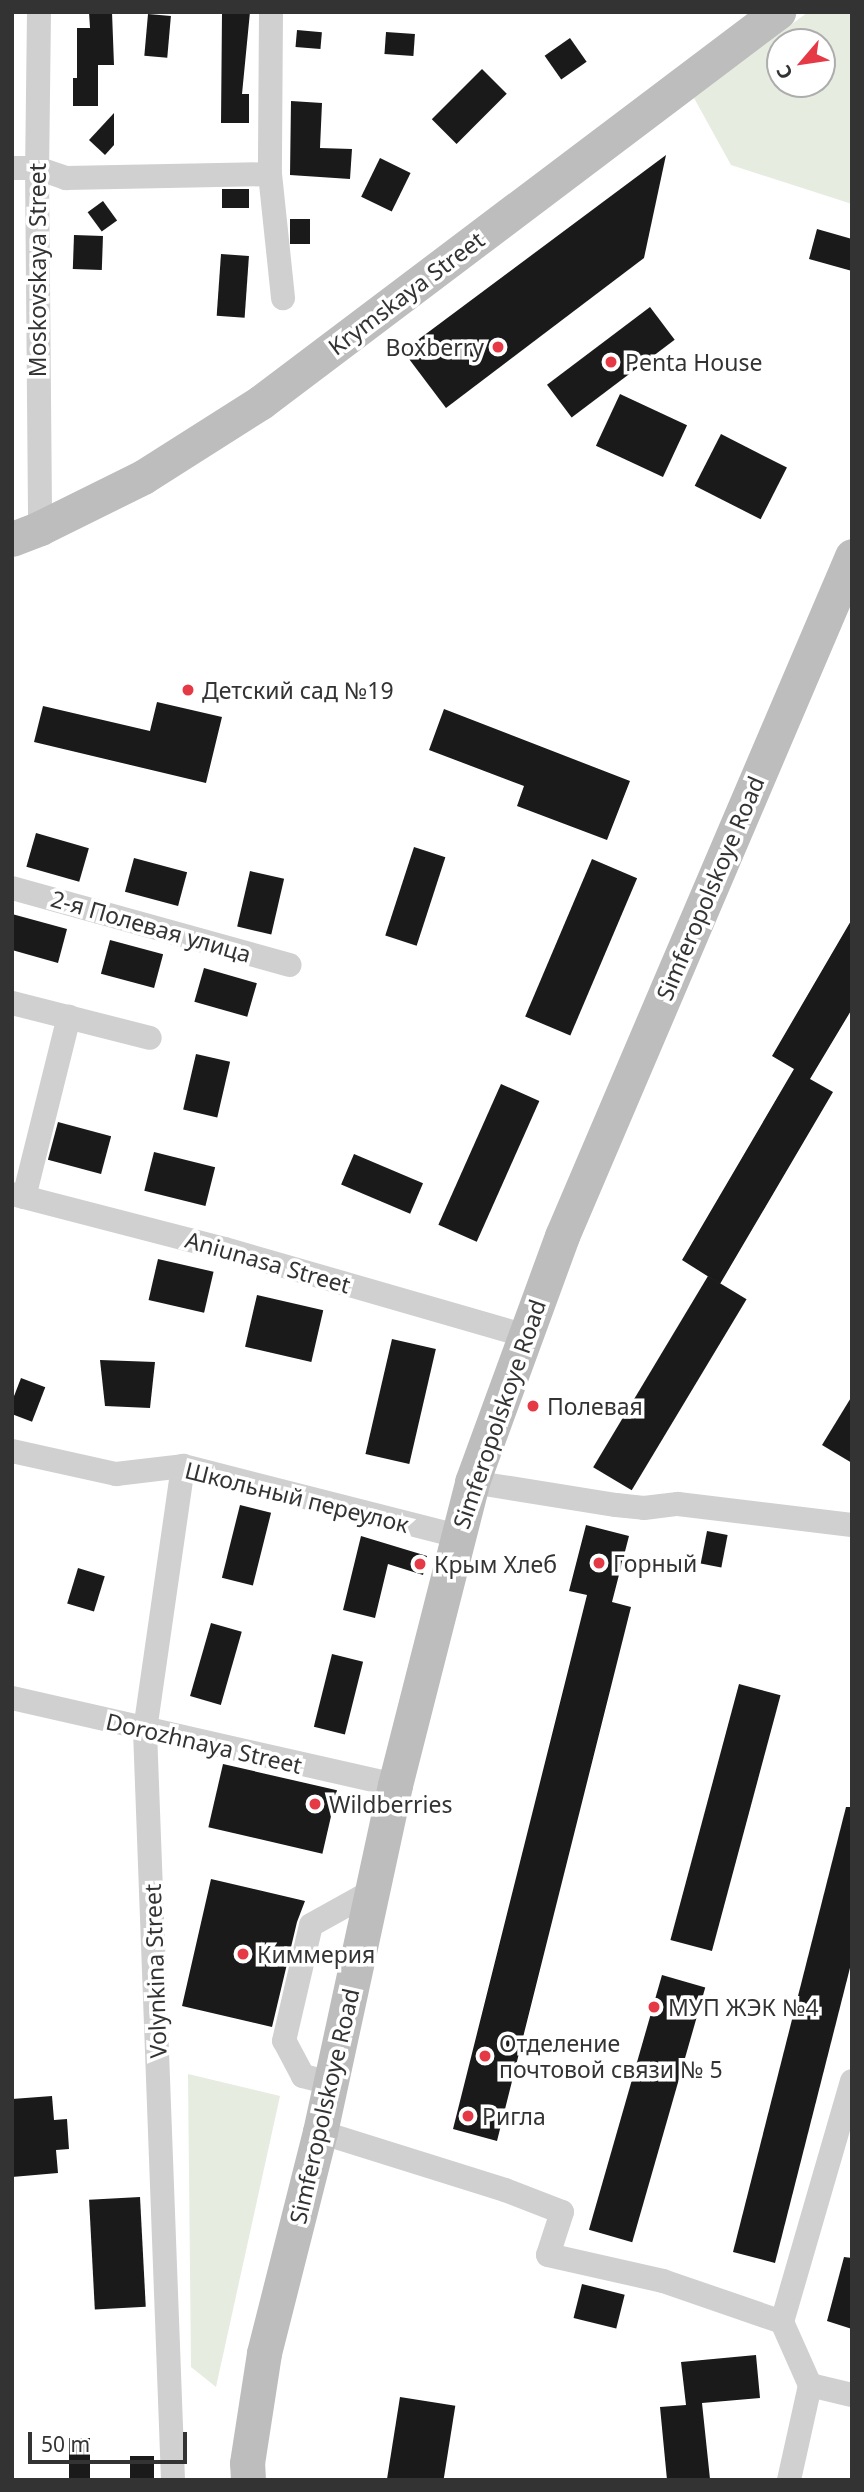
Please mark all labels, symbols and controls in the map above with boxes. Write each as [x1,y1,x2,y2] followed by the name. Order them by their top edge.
[766,28,836,98] north arrow
[770,61,799,84] text: С
[23,163,51,377] street label: Moskovskaya Street
[323,225,489,361] street label: Krymskaya Street
[386,333,484,361] place label: Boxberry
[490,339,506,355] marker: Boxberry
[625,348,762,376] place label: Penta House
[603,354,619,370] marker: Penta House
[202,676,394,704] place label: Детский сад №19
[180,682,196,698] marker: Детский сад №19
[650,772,770,1004] street label: Simferopolskoye Road
[48,884,254,968] street label: 2-я Полевая улица
[182,1225,354,1299] street label: Aniunasa Street
[447,1296,551,1532] street label: Simferopolskoye Road
[547,1392,643,1420] place label: Полевая
[525,1398,541,1414] marker: Полевая
[182,1456,412,1538] street label: Школьный переулок
[613,1549,697,1577] place label: Горный
[434,1550,557,1578] place label: Крым Хлеб
[591,1555,607,1571] marker: Горный
[412,1556,428,1572] marker: Крым Хлеб
[103,1707,305,1779] street label: Dorozhnaya Street
[329,1790,452,1818] place label: Wildberries
[307,1796,323,1812] marker: Wildberries
[138,1883,172,2059] street label: Volynkina Street
[257,1940,375,1968] place label: Киммерия
[235,1946,251,1962] marker: Киммерия
[283,1986,365,2226] street label: Simferopolskoye Road
[668,1993,819,2021] place label: МУП ЖЭК №4
[646,1999,662,2015] marker: МУП ЖЭК №4
[499,2029,723,2083] place label: Отделение почтовой связи № 5
[477,2048,493,2064] marker: Отделение почтовой связи № 5
[482,2102,546,2130] place label: Ригла
[460,2108,476,2124] marker: Ригла
[32,2418,191,2462] scale bar
[41,2430,90,2458] text: 50 m

